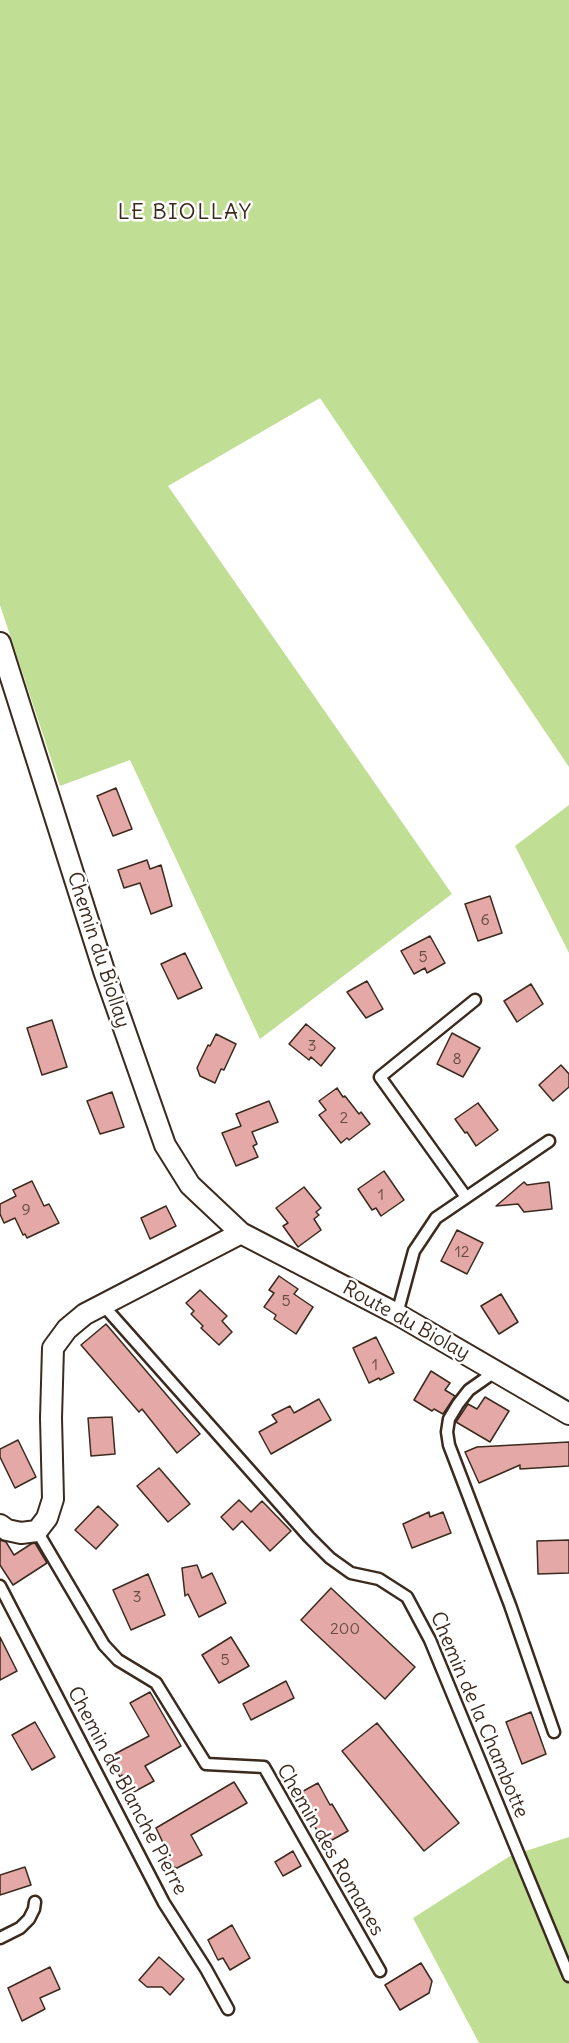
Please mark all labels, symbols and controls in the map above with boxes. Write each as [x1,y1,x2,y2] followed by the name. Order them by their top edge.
[118,200,252,226] district label: LE BIOLLAY
[61,869,135,1031] street label: Chemin du Biollay
[480,910,490,930] house number: 6
[418,947,428,967] house number: 5
[307,1036,317,1056] house number: 3
[452,1049,462,1069] house number: 8
[340,1108,348,1128] house number: 2
[378,1185,384,1205] house number: 1
[21,1200,31,1220] house number: 9
[454,1242,470,1262] house number: 12
[338,1276,474,1366] street label: Route du Biolay
[281,1291,291,1311] house number: 5
[372,1355,378,1375] house number: 1
[132,1587,142,1607] house number: 3
[425,1608,533,1822] street label: Chemin de la Chambotte
[330,1619,360,1639] house number: 200
[220,1650,230,1670] house number: 5
[62,1683,192,1899] street label: Chemin de Blanche Pierre
[271,1760,389,1940] street label: Chemin des Romanes

